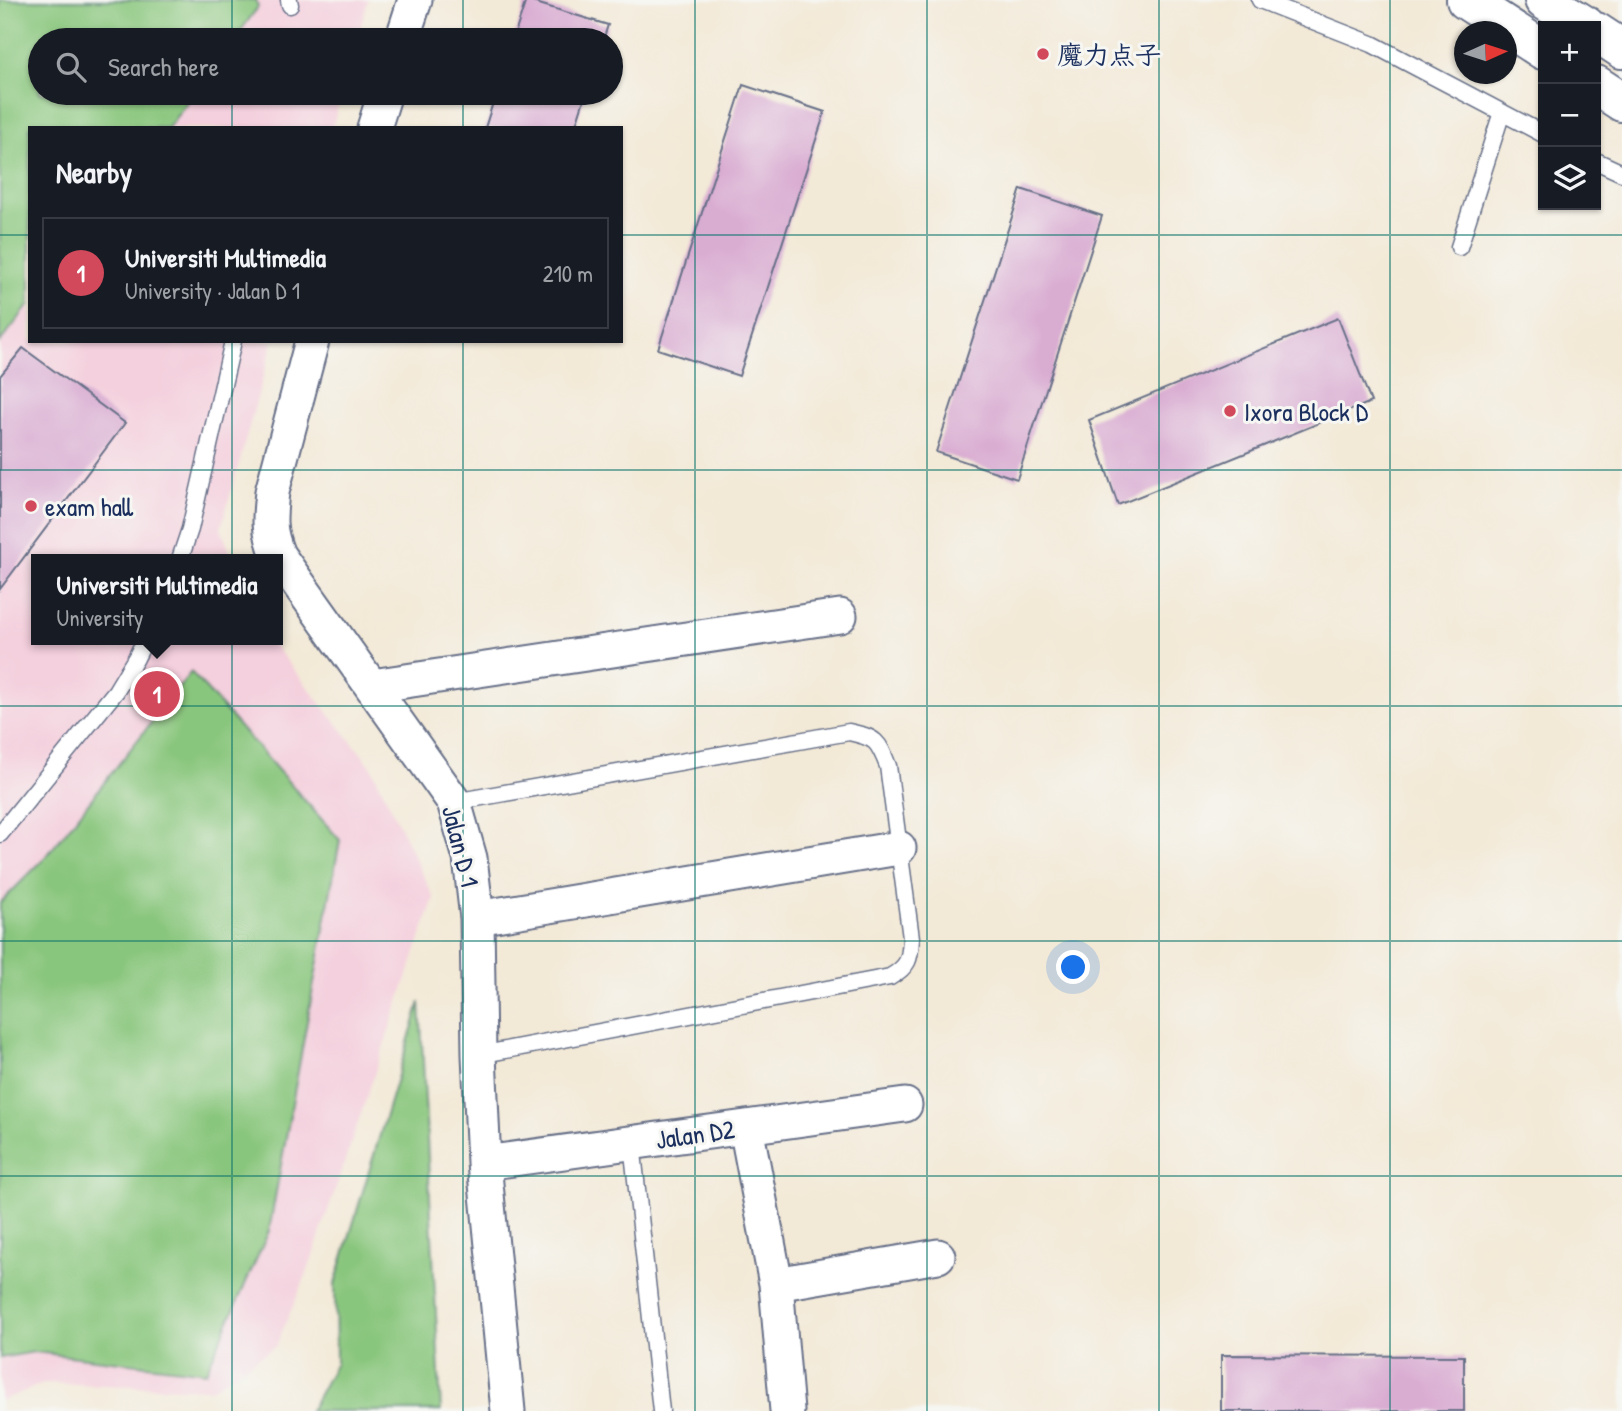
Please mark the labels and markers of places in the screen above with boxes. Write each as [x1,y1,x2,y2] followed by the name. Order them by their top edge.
[1057,37,1161,72] place label: 魔力点子
[1035,46,1051,62] marker: 魔力点子
[1244,394,1369,429] place label: Ixora Block D
[1222,403,1238,419] marker: Ixora Block D
[45,489,134,524] place label: exam hall
[23,498,39,514] marker: exam hall
[134,668,180,720] pin: 1

